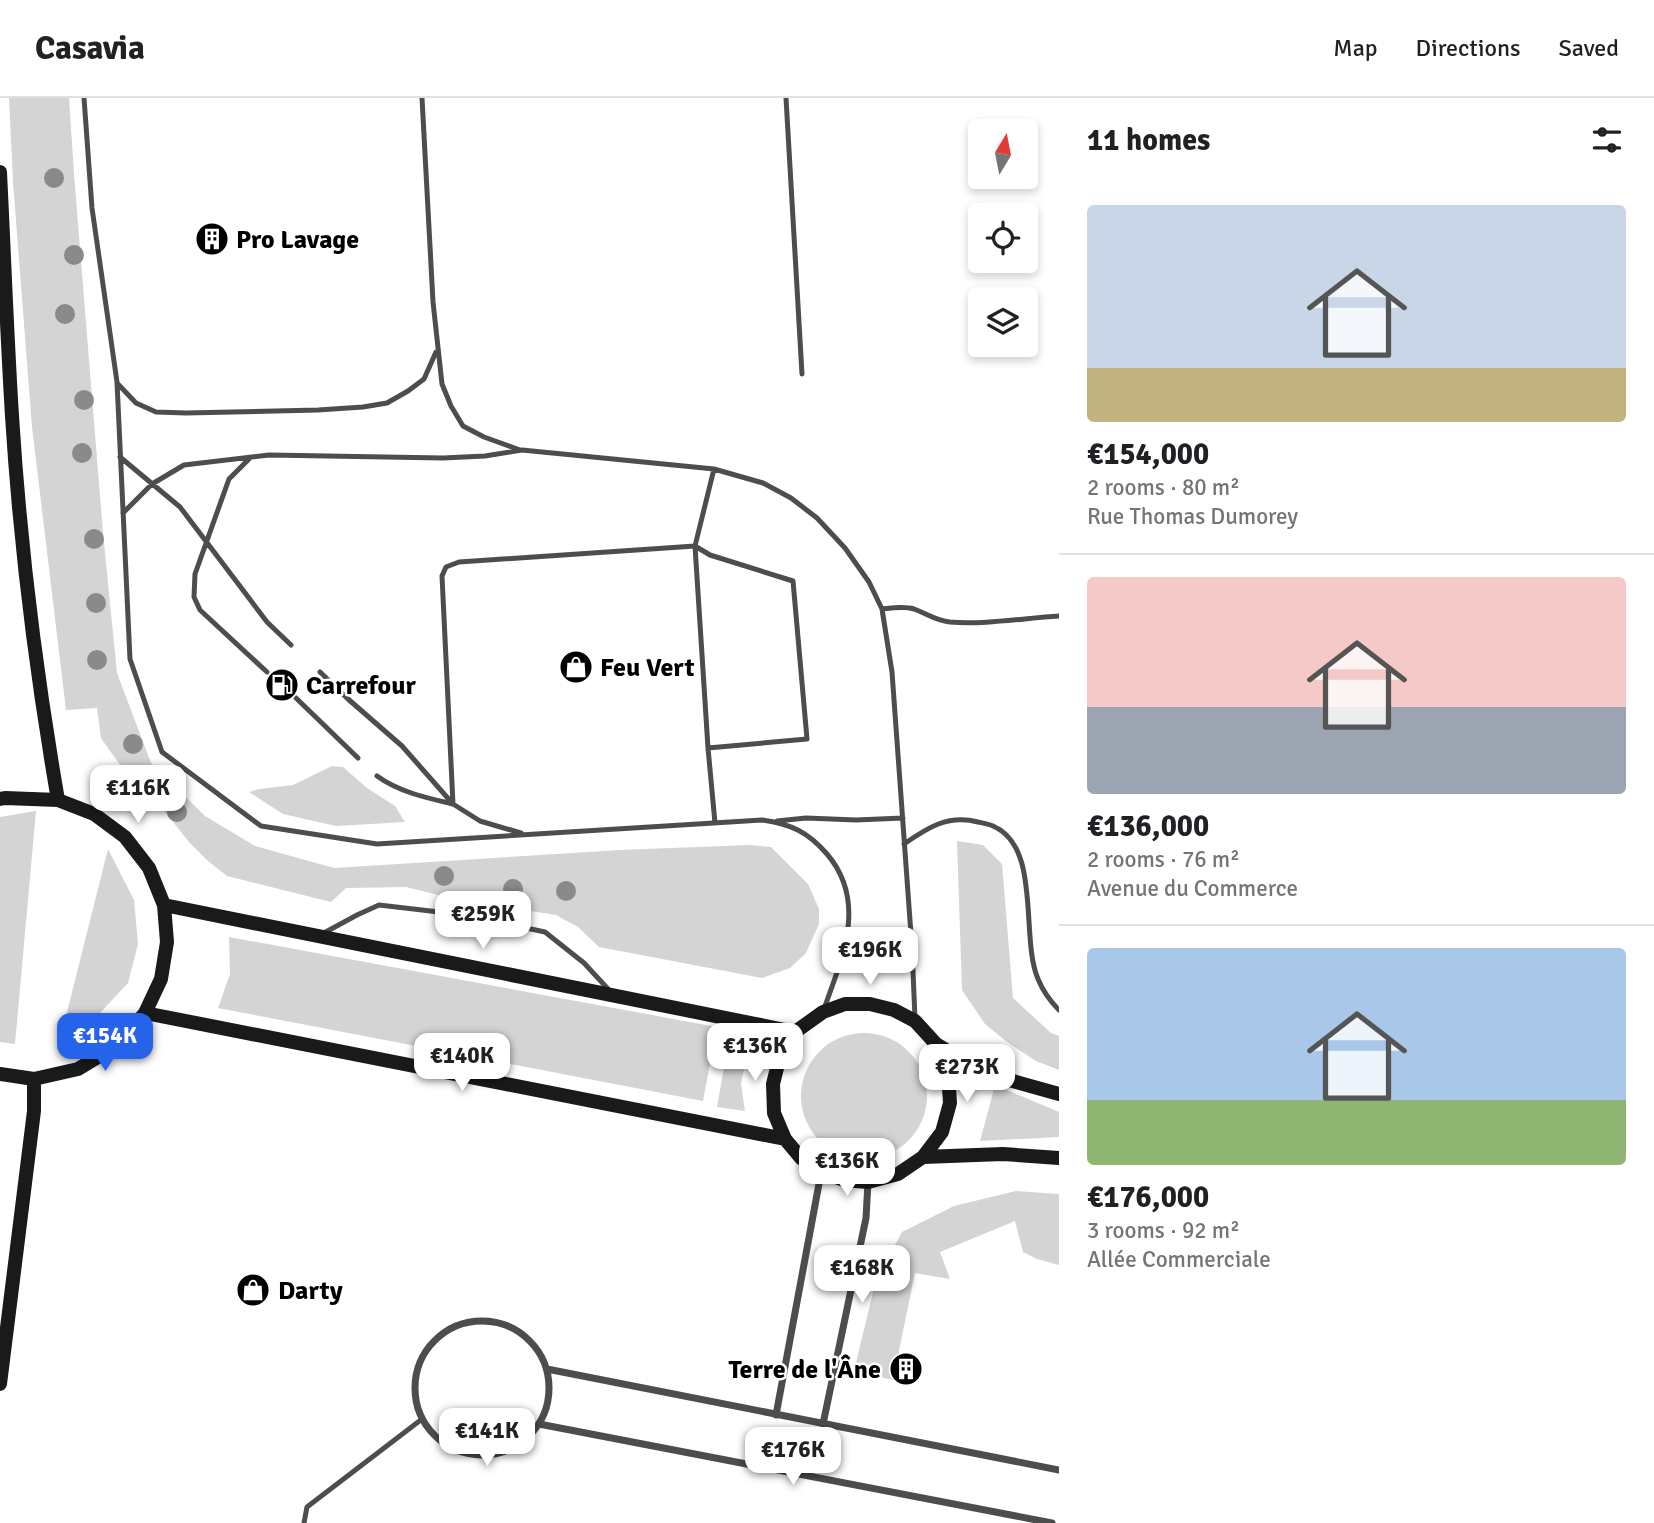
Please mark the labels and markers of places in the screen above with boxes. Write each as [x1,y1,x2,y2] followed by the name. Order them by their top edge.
[193,220,231,258] building icon: Pro Lavage
[236,224,359,256] place label: Pro Lavage
[557,648,595,686] shop icon: Feu Vert
[600,652,695,684] place label: Feu Vert
[263,666,301,704] fuel station icon: Carrefour
[306,670,416,702] place label: Carrefour
[89,766,187,825] pin: €116K
[434,892,532,951] pin: €259K
[821,928,919,987] pin: €196K
[56,1014,154,1073] pin: €154K
[706,1024,804,1083] pin: €136K
[413,1034,511,1093] pin: €140K
[918,1044,1016,1104] pin: €273K
[798,1138,896,1198] pin: €136K
[813,1246,911,1305] pin: €168K
[234,1271,272,1309] shop icon: Darty
[278,1275,343,1307] place label: Darty
[887,1350,925,1388] building icon: Terre de l'Âne
[728,1354,881,1386] place label: Terre de l'Âne
[438,1408,536,1468] pin: €141K
[744,1428,842,1487] pin: €176K

